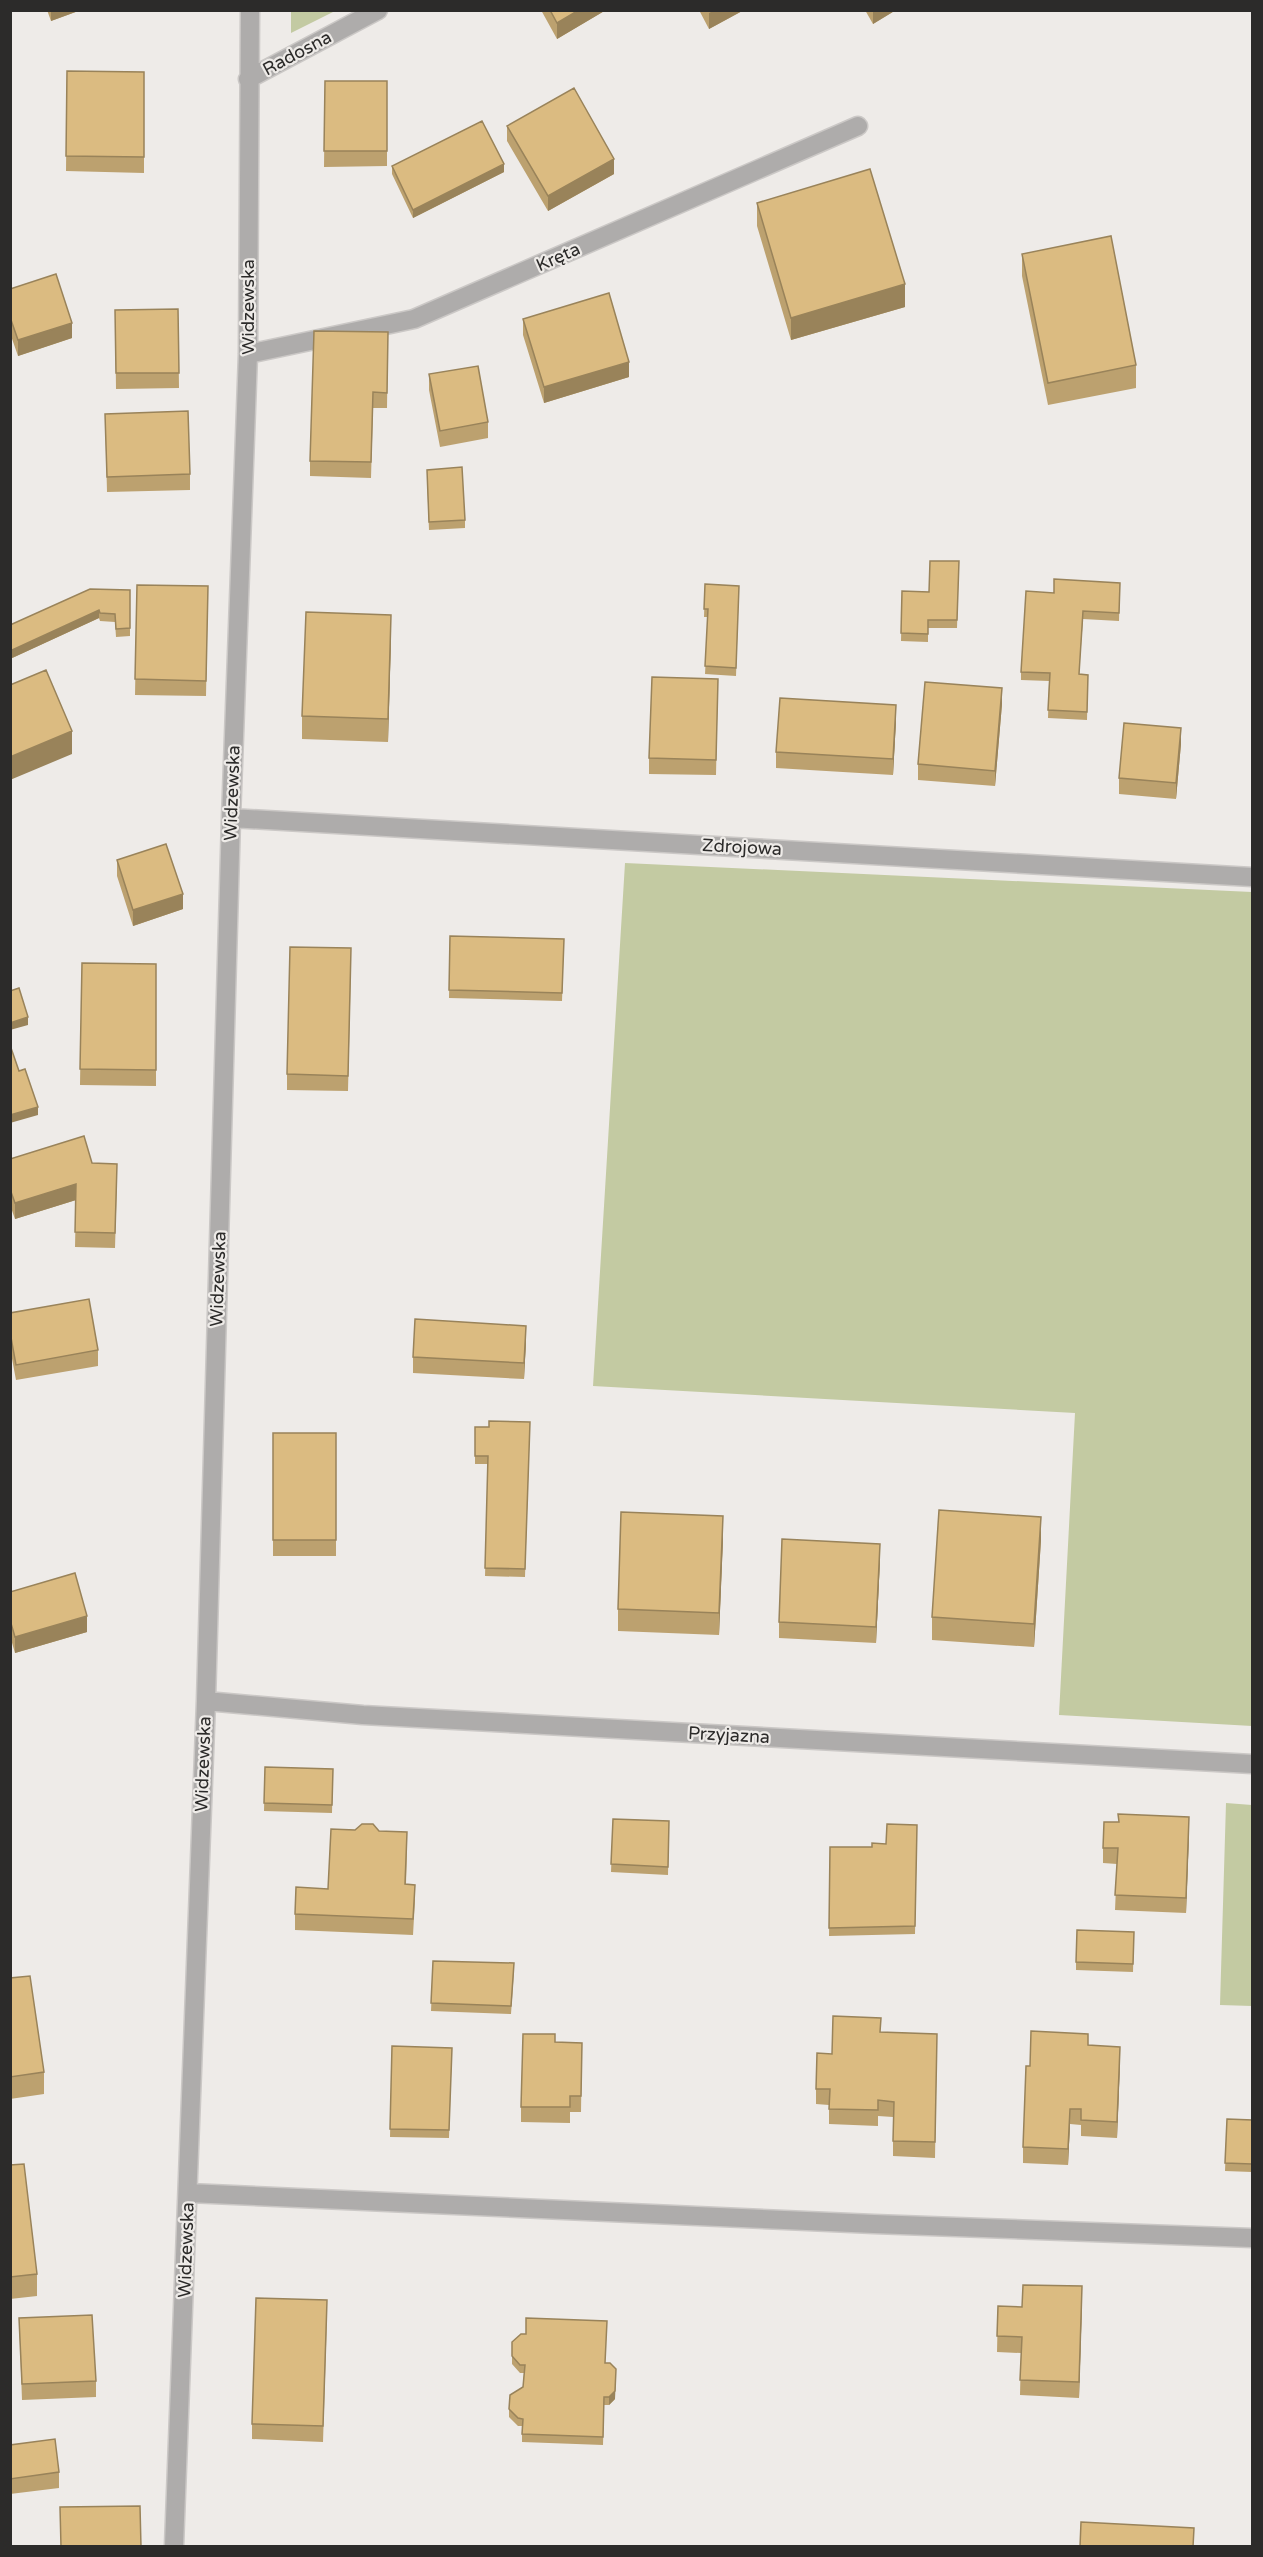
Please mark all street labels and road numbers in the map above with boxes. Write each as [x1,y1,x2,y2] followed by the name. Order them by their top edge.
[259,26,335,80] street label: Radosna
[533,238,583,276] street label: Kręta
[237,259,259,355] street label: Widzewska
[219,745,245,841] street label: Widzewska
[701,834,783,860] street label: Zdrojowa
[205,1231,231,1327] street label: Widzewska
[190,1716,216,1812] street label: Widzewska
[687,1722,771,1748] street label: Przyjazna
[173,2202,199,2298] street label: Widzewska

